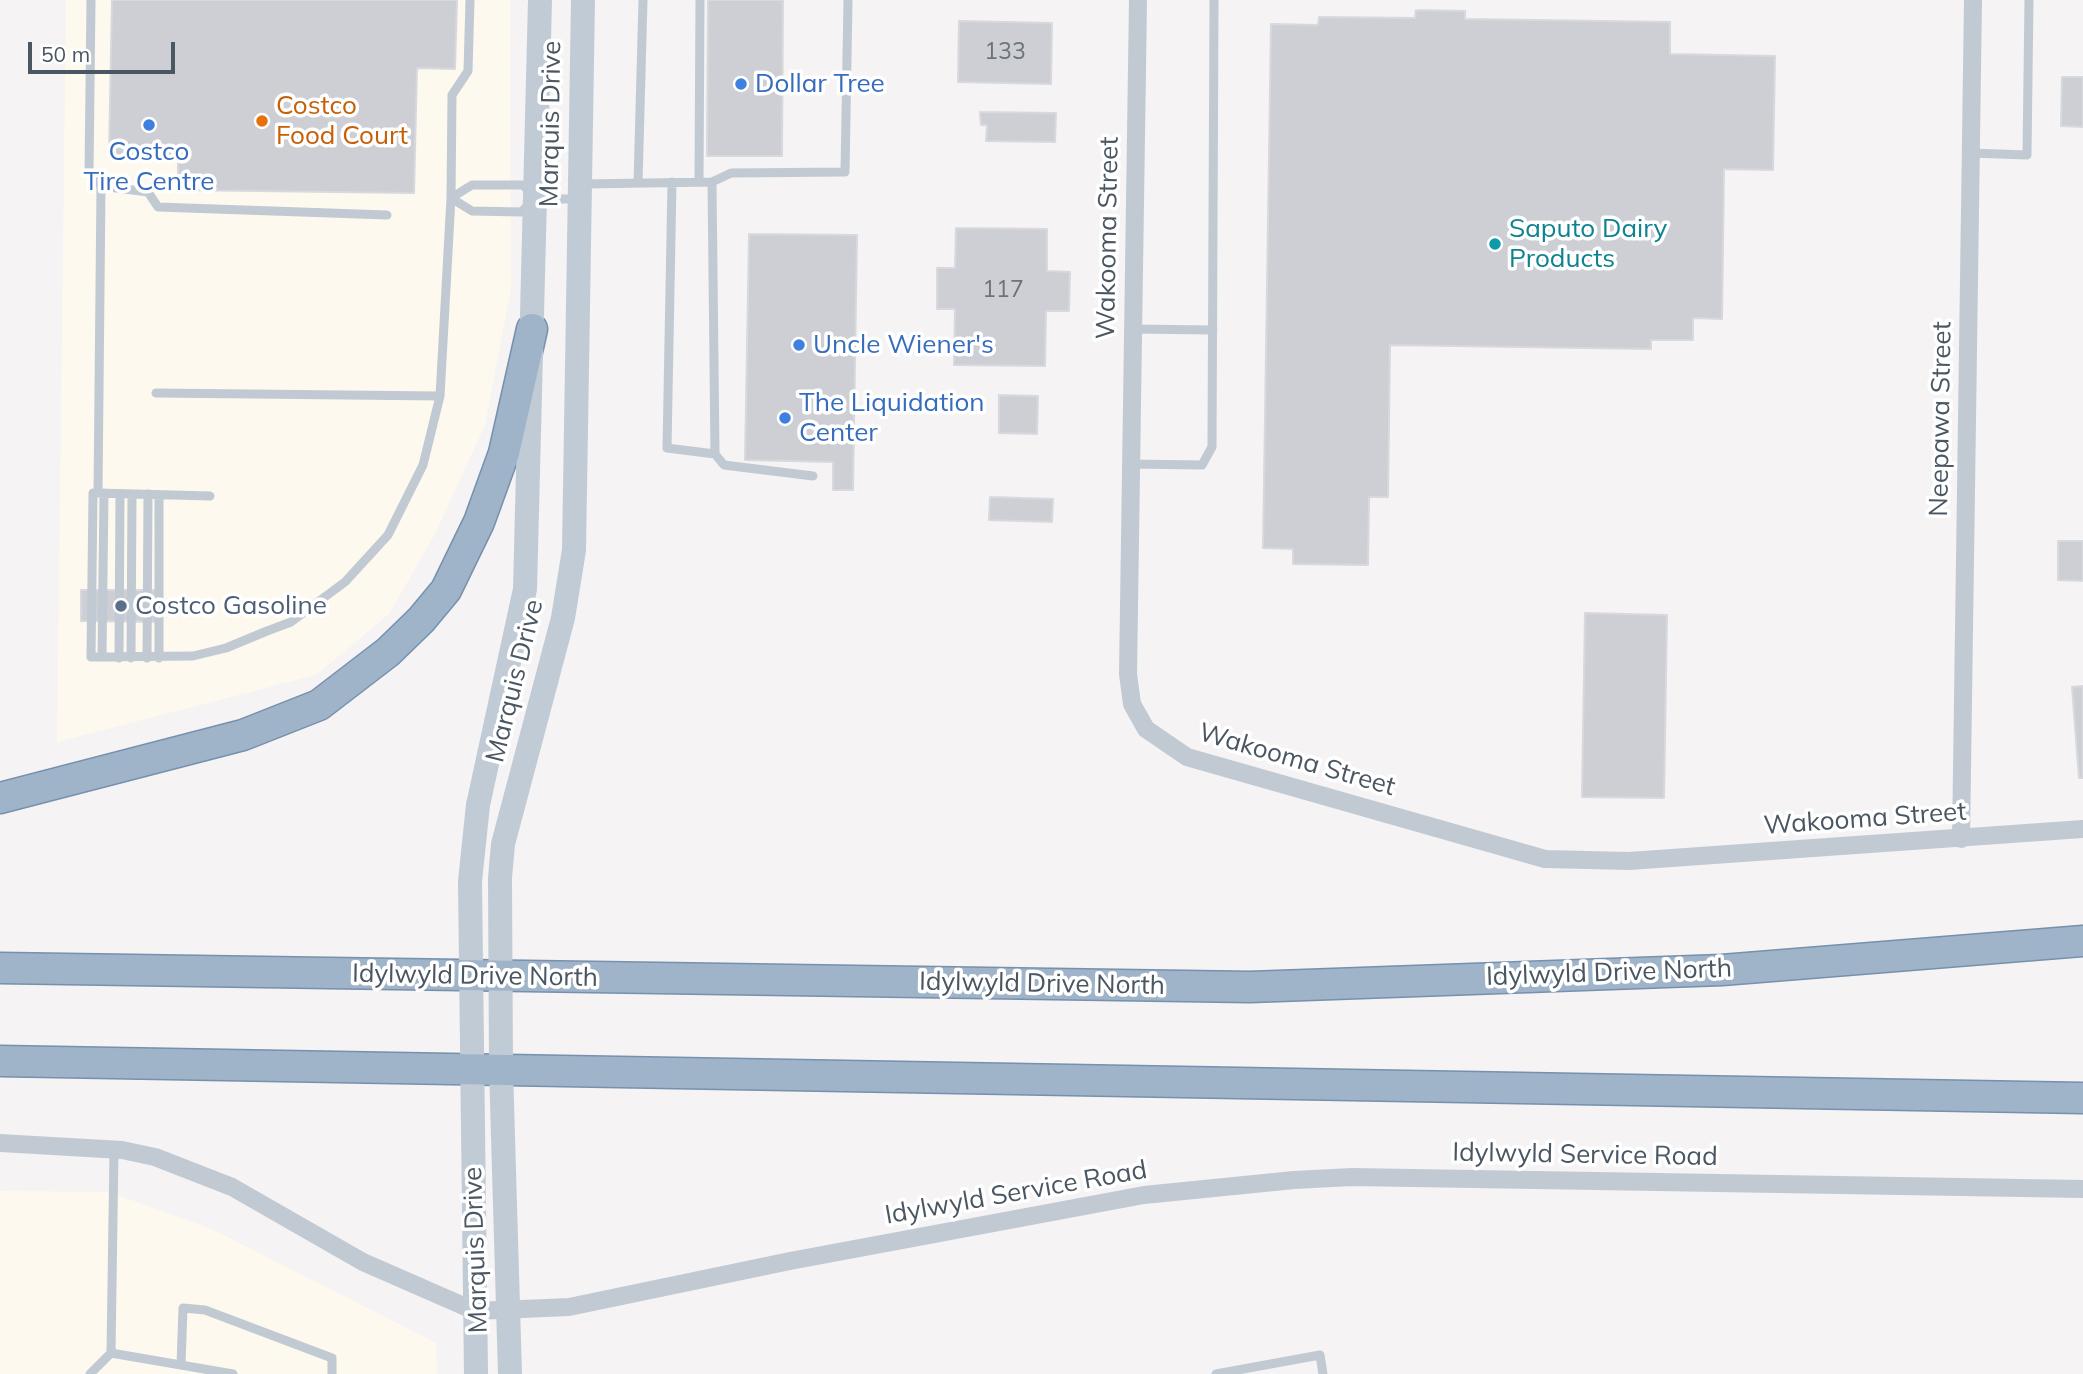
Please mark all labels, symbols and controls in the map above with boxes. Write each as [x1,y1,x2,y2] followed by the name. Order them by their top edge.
[32,28,178,72] scale bar
[984,38,1026,66] house number: 133
[41,41,90,67] text: 50 m
[534,41,568,207] street label: Marquis Drive
[755,68,885,100] place label: Dollar Tree
[733,76,749,92] marker: Dollar Tree
[276,90,408,152] place label: Costco Food Court
[254,113,270,129] marker: Costco Food Court
[141,117,157,133] marker: Costco Tire Centre
[84,136,214,198] place label: Costco Tire Centre
[1091,136,1125,340] street label: Wakooma Street
[1509,213,1667,274] place label: Saputo Dairy Products
[1487,236,1503,252] marker: Saputo Dairy Products
[982,276,1024,304] house number: 117
[1924,321,1958,517] street label: Neepawa Street
[813,329,994,361] place label: Uncle Wiener's
[791,337,807,353] marker: Uncle Wiener's
[799,387,985,448] place label: The Liquidation Center
[777,410,793,426] marker: The Liquidation Center
[135,590,327,622] place label: Costco Gasoline
[480,596,550,766] street label: Marquis Drive
[113,598,129,614] marker: Costco Gasoline
[1195,717,1399,803] street label: Wakooma Street
[1763,796,1967,842] street label: Wakooma Street
[1486,953,1732,993] street label: Idylwyld Drive North
[352,958,598,994] street label: Idylwyld Drive North
[919,966,1165,1002] street label: Idylwyld Drive North
[1452,1137,1718,1173] street label: Idylwyld Service Road
[883,1155,1149,1231] street label: Idylwyld Service Road
[458,1166,494,1334] street label: Marquis Drive

